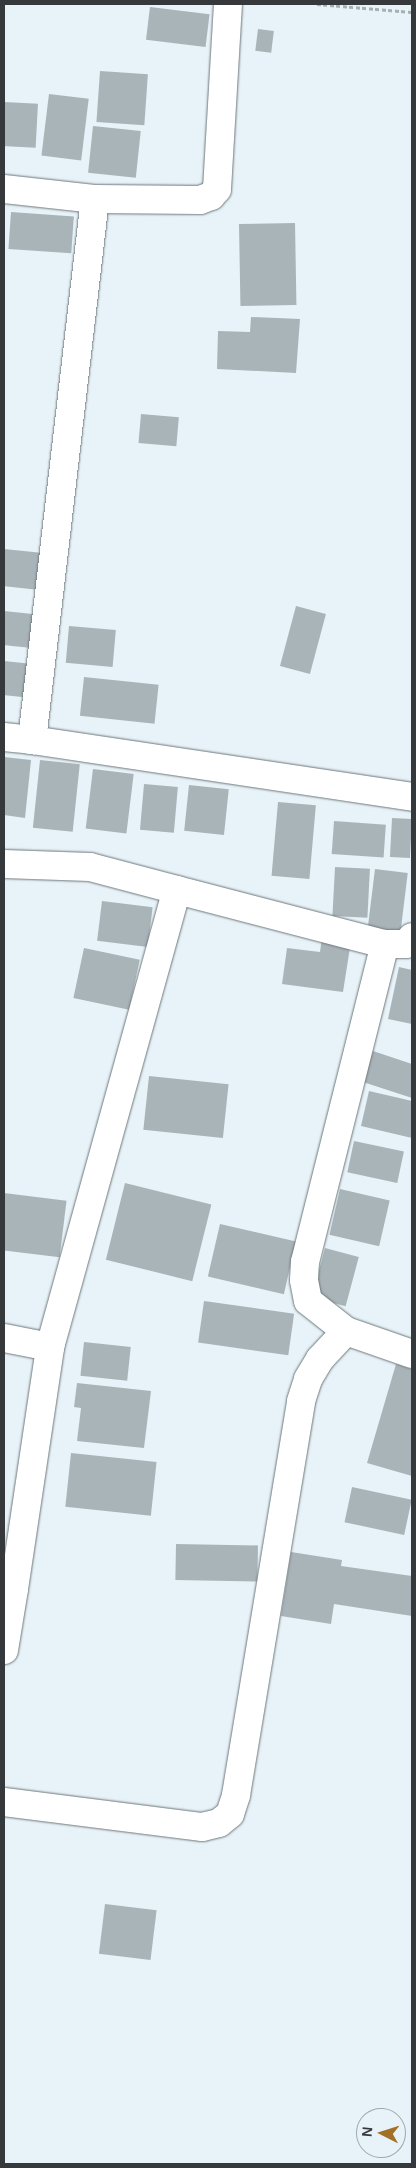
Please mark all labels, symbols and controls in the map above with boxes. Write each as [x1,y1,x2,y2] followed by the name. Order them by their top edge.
[356,2108,406,2158] north arrow
[359,2126,375,2138] text: N

